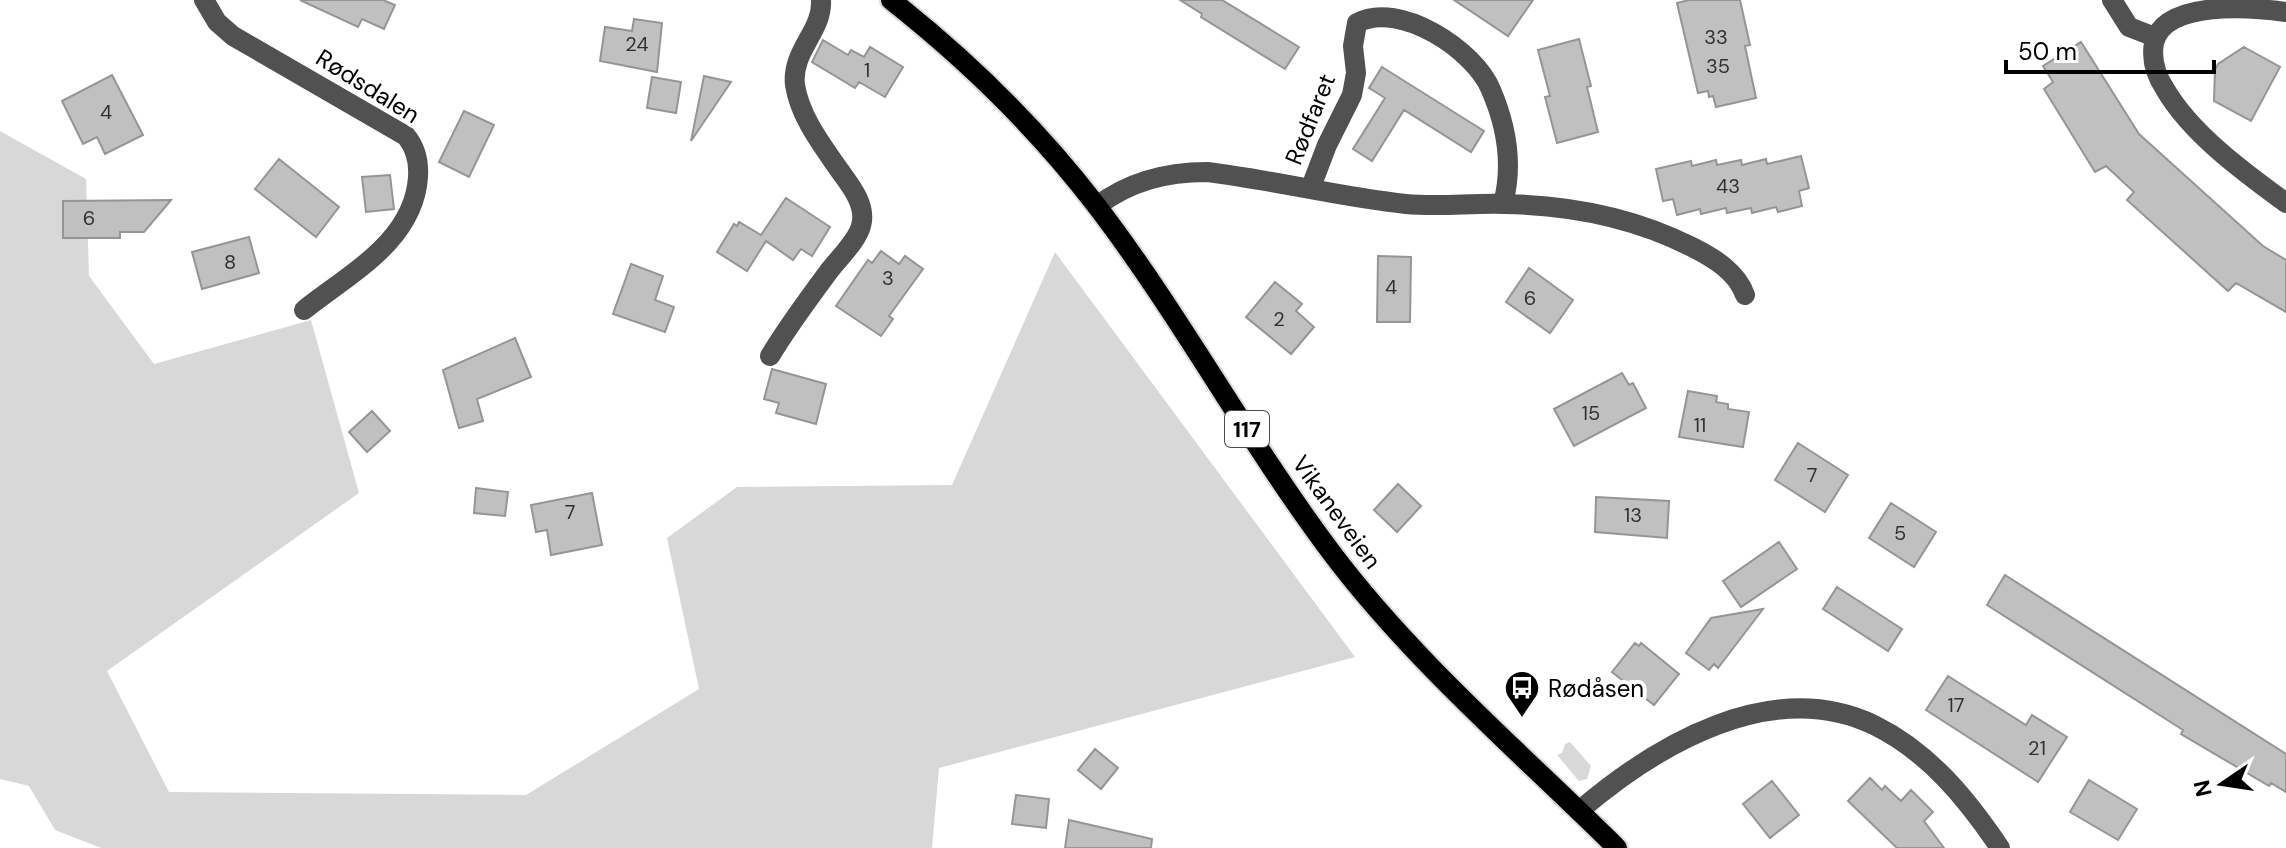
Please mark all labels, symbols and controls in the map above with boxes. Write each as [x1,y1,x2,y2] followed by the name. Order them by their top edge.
[1704,24,1728,50] house number: 33
[2006,24,2214,74] scale bar
[625,31,649,57] house number: 24
[2018,36,2077,67] text: 50 m
[310,42,426,130] street label: Rødsdalen
[1706,53,1730,79] house number: 35
[864,57,870,83] house number: 1
[1278,69,1342,169] street label: Rødfaret
[100,99,112,125] house number: 4
[1716,173,1740,199] house number: 43
[83,205,95,231] house number: 6
[224,249,236,275] house number: 8
[882,265,894,291] house number: 3
[1385,274,1397,300] house number: 4
[1524,285,1536,311] house number: 6
[1273,306,1285,332] house number: 2
[1582,400,1600,426] house number: 15
[1225,411,1269,447] road number: 117
[1694,412,1706,438] house number: 11
[1285,449,1389,575] street label: Vikaneveien
[1807,462,1817,488] house number: 7
[565,499,575,525] house number: 7
[1624,502,1642,528] house number: 13
[1894,520,1906,546] house number: 5
[1503,669,1541,719] bus stop icon: Rødåsen
[1548,673,1644,704] place label: Rødåsen
[1948,692,1964,718] house number: 17
[2028,735,2046,761] house number: 21
[2182,744,2262,824] north arrow
[2187,777,2219,799] text: N

